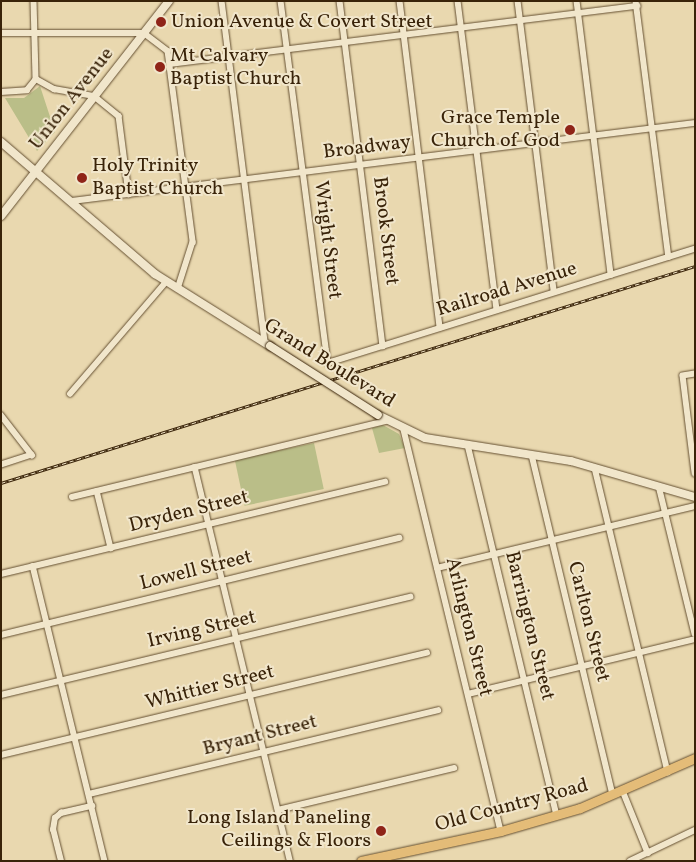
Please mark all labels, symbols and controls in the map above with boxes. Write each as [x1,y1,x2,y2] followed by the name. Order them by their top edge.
[171,10,432,34] place label: Union Avenue & Covert Street
[155,16,167,28] marker: Union Avenue & Covert Street
[25,43,119,155] street label: Union Avenue
[170,44,301,91] place label: Mt Calvary Baptist Church
[154,61,166,73] marker: Mt Calvary Baptist Church
[433,106,560,153] place label: Grace Temple Church of God
[564,124,576,136] marker: Grace Temple Church of God
[322,131,412,165] street label: Broadway
[92,155,223,202] place label: Holy Trinity Baptist Church
[76,172,88,184] marker: Holy Trinity Baptist Church
[366,175,404,287] street label: Brook Street
[308,179,346,301] street label: Wright Street
[434,257,580,323] street label: Railroad Avenue
[259,314,399,414] street label: Grand Boulevard
[127,486,251,538] street label: Dryden Street
[137,545,255,597] street label: Lowell Street
[499,549,559,703] street label: Barrington Street
[439,555,497,699] street label: Arlington Street
[561,559,615,685] street label: Carlton Street
[145,606,259,654] street label: Irving Street
[143,660,277,716] street label: Whittier Street
[200,710,320,762] street label: Bryant Street
[432,774,592,838] street label: Old Country Road
[187,807,371,854] place label: Long Island Paneling Ceilings & Floors
[375,825,387,837] marker: Long Island Paneling Ceilings & Floors

